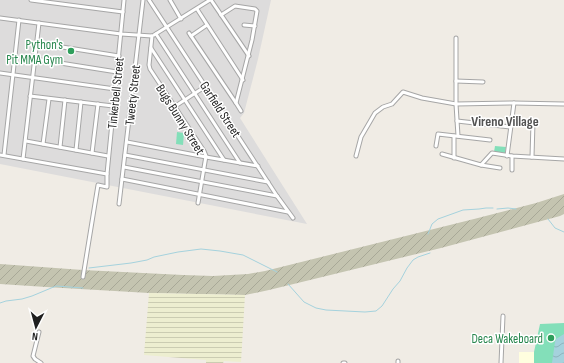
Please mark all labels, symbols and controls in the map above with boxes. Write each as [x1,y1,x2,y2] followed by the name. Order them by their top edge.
[6,37,63,68] place label: Python's Pit MMA Gym
[66,46,76,56] marker: Python's Pit MMA Gym
[104,56,128,130] street label: Tinkerbell Street
[122,64,144,126] street label: Tweety Street
[196,79,244,141] street label: Garfield Street
[152,81,208,158] street label: Bugs Bunny Street
[471,113,539,130] district label: Vireno Village
[16,307,56,347] north arrow
[31,330,39,343] text: N
[471,331,543,347] place label: Deca Wakeboard
[546,333,556,343] marker: Deca Wakeboard

